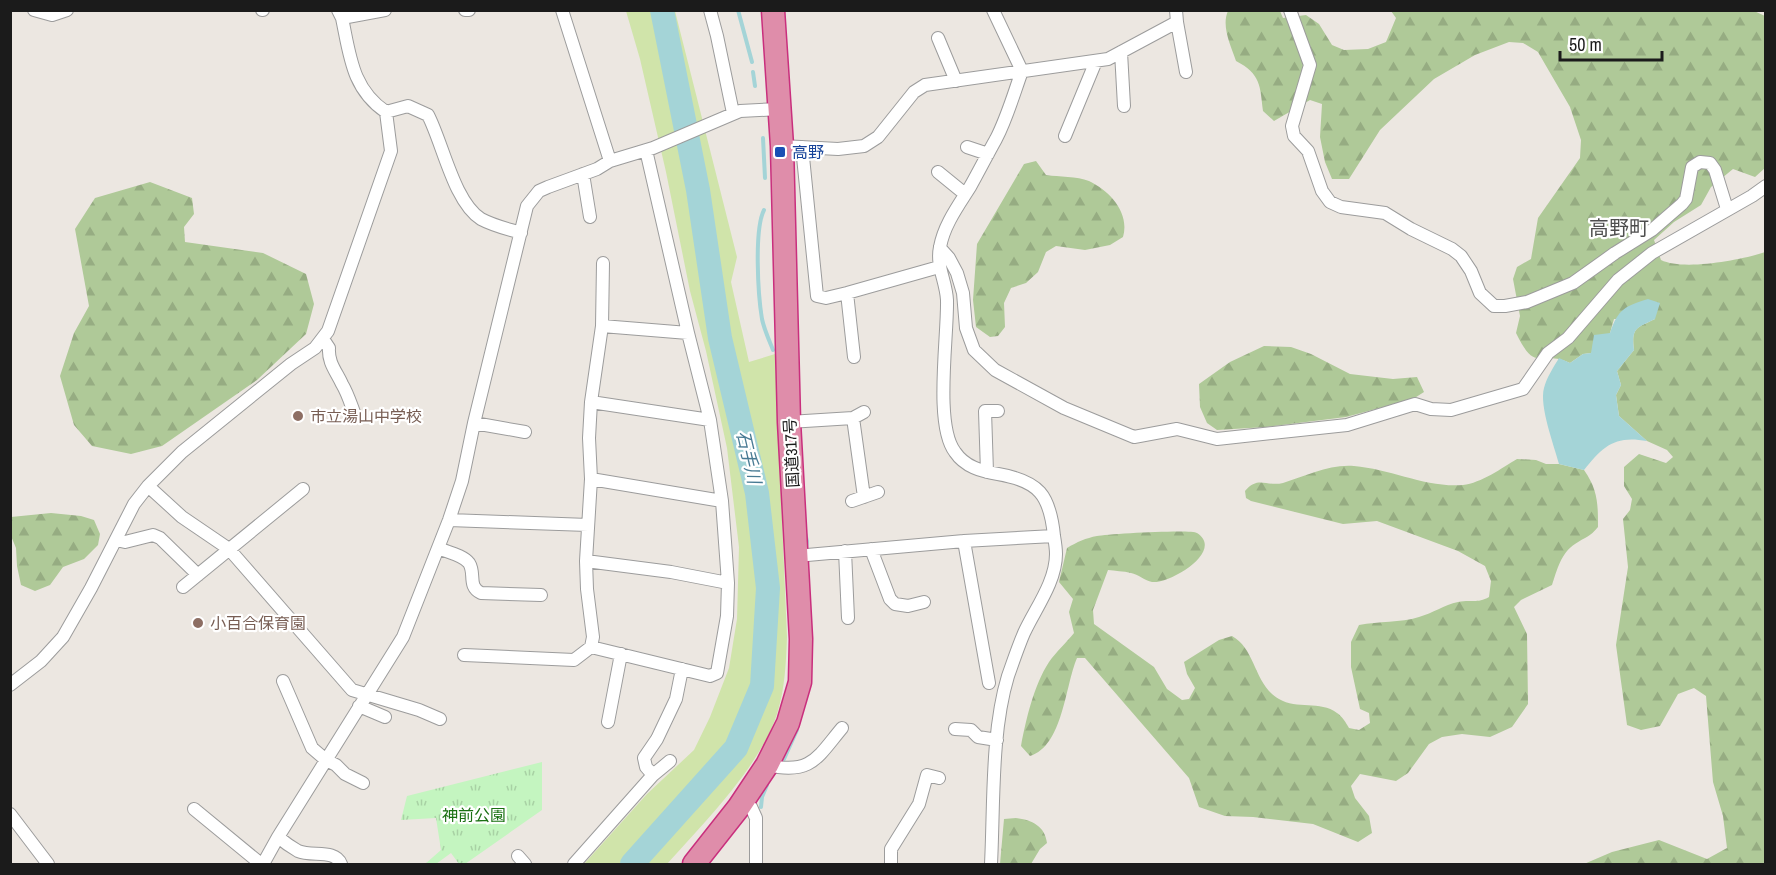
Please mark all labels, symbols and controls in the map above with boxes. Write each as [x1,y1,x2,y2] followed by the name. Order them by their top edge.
[1560,24,1662,62] scale bar
[1569,32,1602,57] text: 50 m
[792,141,824,163] place label: 高野
[773,145,787,159] marker: 高野
[1589,214,1649,241] district label: 高野町
[310,405,422,427] place label: 市立湯山中学校
[291,409,305,423] marker: 市立湯山中学校
[778,418,804,488] street label: 国道317号
[731,428,768,488] water label: 石手川
[210,612,306,634] place label: 小百合保育園
[191,616,205,630] marker: 小百合保育園
[442,804,506,826] park label: 神前公園

